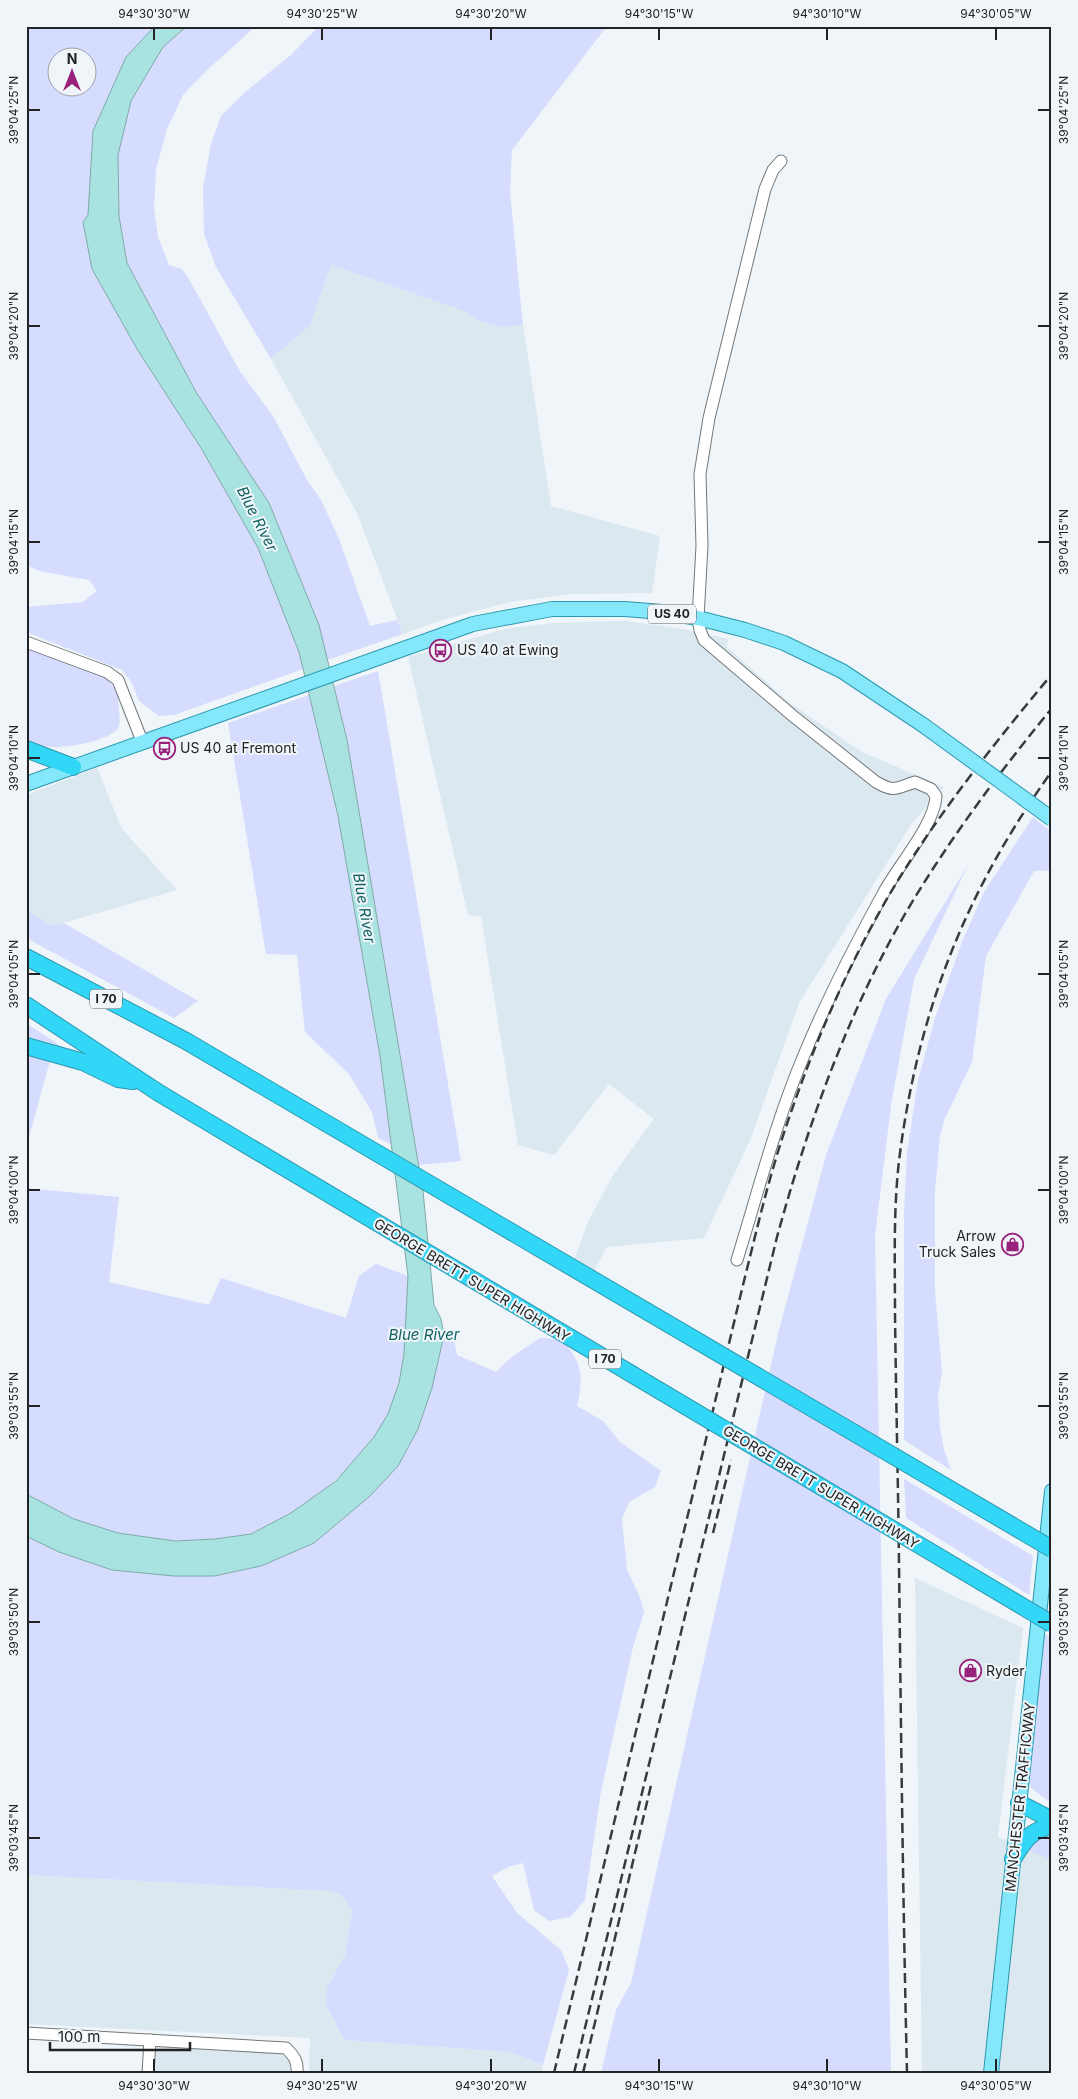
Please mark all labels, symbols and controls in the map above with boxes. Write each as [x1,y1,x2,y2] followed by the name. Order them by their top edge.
[118,6,190,21] text: 94°30'30"W
[286,6,358,21] text: 94°30'25"W
[455,6,527,21] text: 94°30'20"W
[625,6,693,21] text: 94°30'15"W
[793,6,862,21] text: 94°30'10"W
[960,6,1032,21] text: 94°30'05"W
[48,48,98,98] north arrow
[67,50,77,67] text: N
[6,76,21,144] text: 39°04'25"N
[1056,76,1071,144] text: 39°04'25"N
[6,292,21,360] text: 39°04'20"N
[1056,292,1071,360] text: 39°04'20"N
[233,483,282,555] water label: Blue River
[6,509,21,575] text: 39°04'15"N
[1056,509,1071,575] text: 39°04'15"N
[648,604,696,624] road number: US 40
[429,638,453,662] bus stop icon: US 40 at Ewing
[457,641,559,658] place label: US 40 at Ewing
[6,725,21,791] text: 39°04'10"N
[1056,725,1071,791] text: 39°04'10"N
[152,736,176,760] bus stop icon: US 40 at Fremont
[180,739,297,756] place label: US 40 at Fremont
[349,871,380,945] water label: Blue River
[6,940,21,1008] text: 39°04'05"N
[1056,940,1071,1008] text: 39°04'05"N
[90,990,122,1009] road number: I 70
[6,1155,21,1225] text: 39°04'00"N
[1056,1155,1071,1225] text: 39°04'00"N
[371,1214,574,1345] street label: GEORGE BRETT SUPER HIGHWAY
[919,1227,996,1260] place label: Arrow Truck Sales
[1000,1232,1024,1256] shop icon: Arrow Truck Sales
[389,1325,460,1344] water label: Blue River
[589,1350,621,1368] road number: I 70
[6,1372,21,1440] text: 39°03'55"N
[1056,1372,1071,1440] text: 39°03'55"N
[720,1421,923,1552] street label: GEORGE BRETT SUPER HIGHWAY
[6,1588,21,1656] text: 39°03'50"N
[1056,1588,1071,1656] text: 39°03'50"N
[958,1659,982,1683] shop icon: Ryder
[986,1662,1025,1679] place label: Ryder
[1001,1701,1038,1893] street label: MANCHESTER TRAFFICWAY
[6,1804,21,1872] text: 39°03'45"N
[1056,1804,1071,1872] text: 39°03'45"N
[50,2019,190,2051] scale bar
[58,2027,100,2046] text: 100 m
[118,2078,190,2093] text: 94°30'30"W
[286,2078,358,2093] text: 94°30'25"W
[455,2078,527,2093] text: 94°30'20"W
[625,2078,693,2093] text: 94°30'15"W
[793,2078,862,2093] text: 94°30'10"W
[960,2078,1032,2093] text: 94°30'05"W

